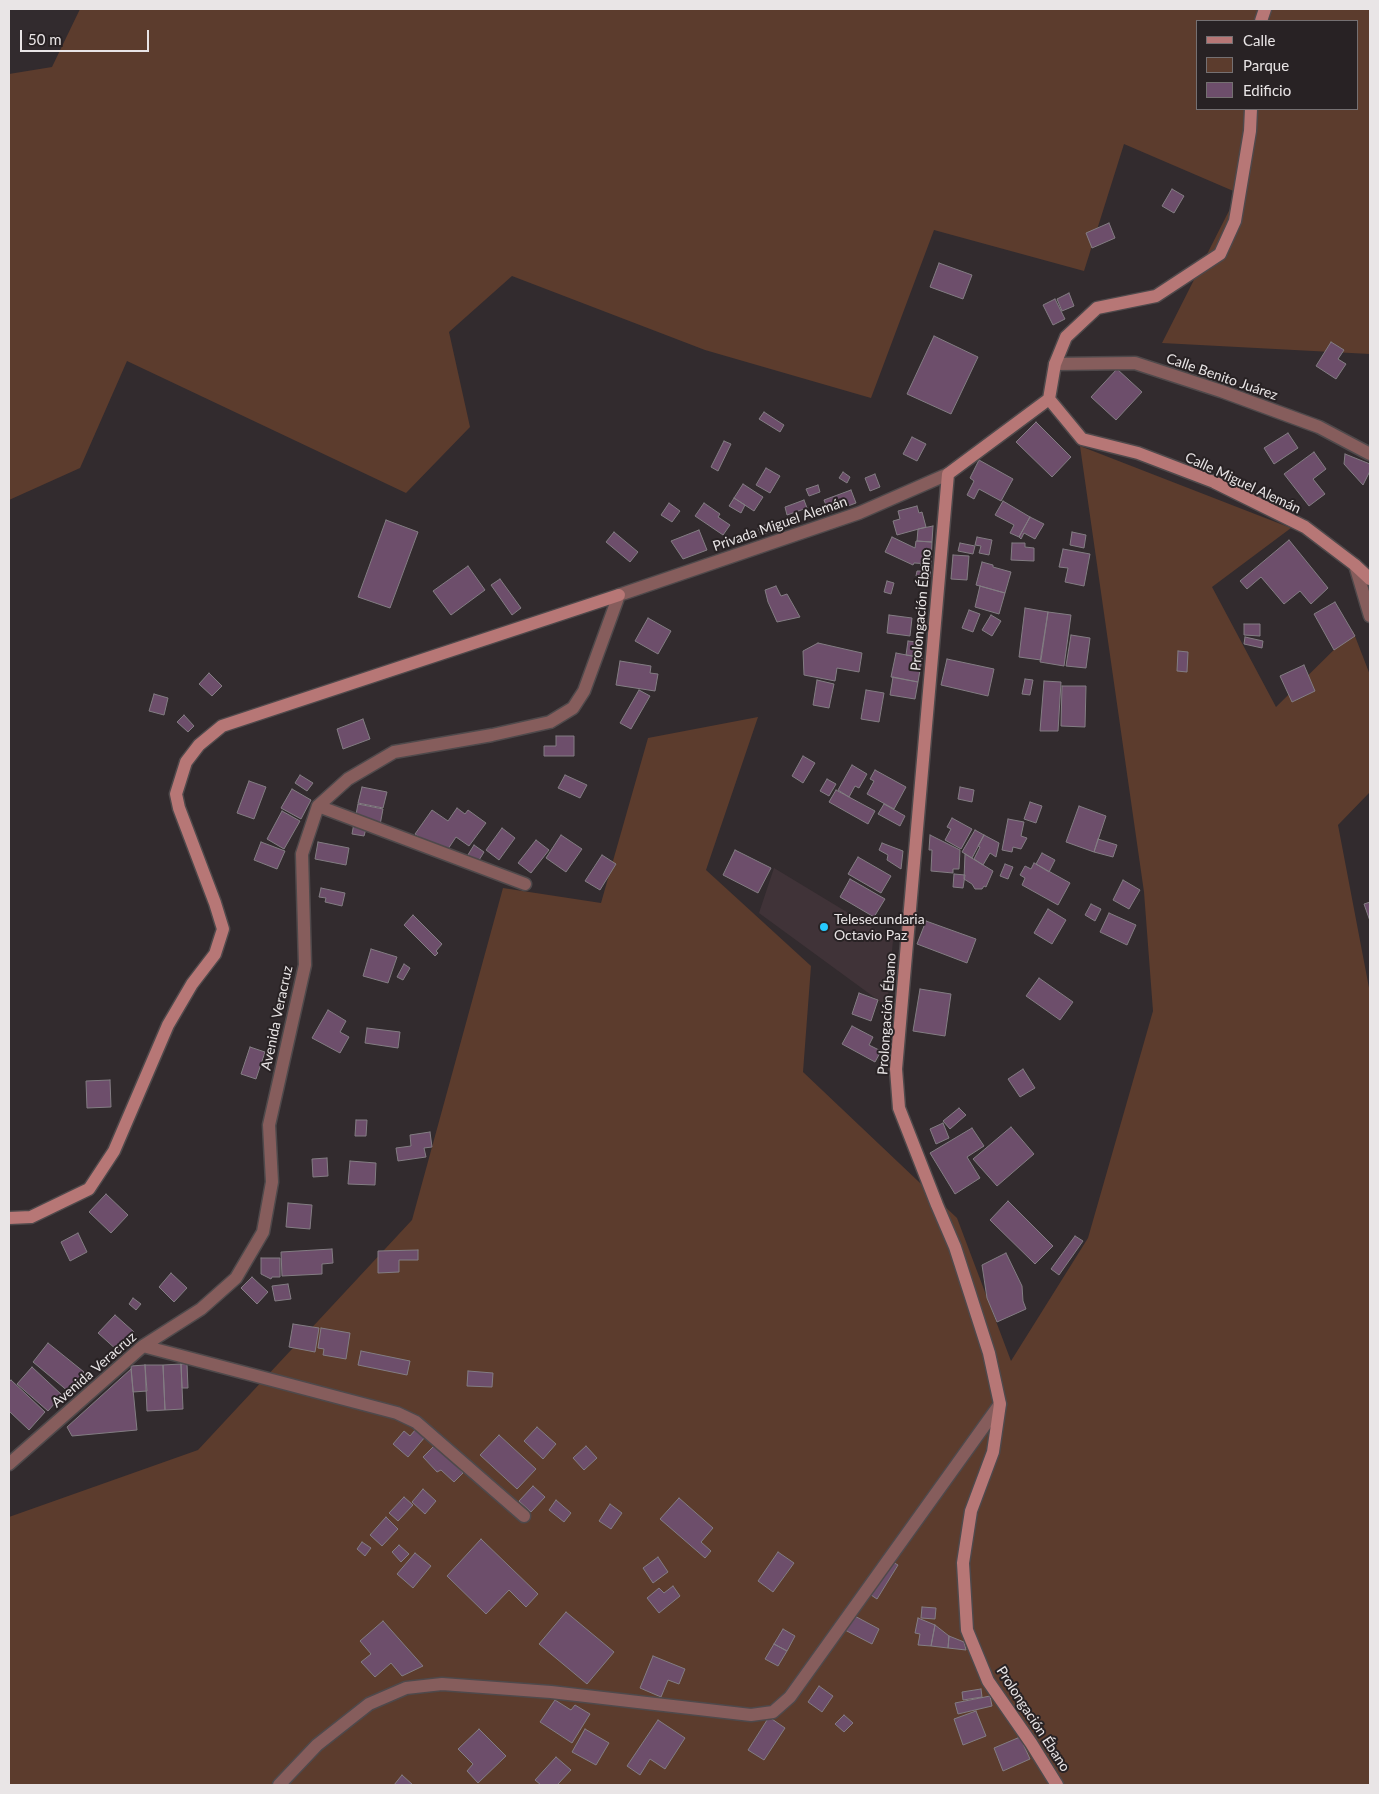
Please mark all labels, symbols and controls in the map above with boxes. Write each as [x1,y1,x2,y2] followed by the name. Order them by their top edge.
[22,20,151,52] scale bar
[1196,20,1359,110] legend
[28,30,62,48] text: 50 m
[1243,31,1275,49] text: Calle
[1243,56,1289,74] text: Parque
[1243,81,1291,99] text: Edificio
[1164,350,1280,404] street label: Calle Benito Juárez
[1182,449,1304,517] street label: Calle Miguel Alemán
[711,493,849,555] street label: Privada Miguel Alemán
[907,548,935,672] street label: Prolongación Ébano
[834,911,925,944] place label: Telesecundaria Octavio Paz
[818,921,830,933] marker: Telesecundaria Octavio Paz
[874,952,900,1076] street label: Prolongación Ébano
[258,964,296,1072] street label: Avenida Veracruz
[48,1329,140,1411] street label: Avenida Veracruz
[993,1663,1073,1775] street label: Prolongación Ébano

